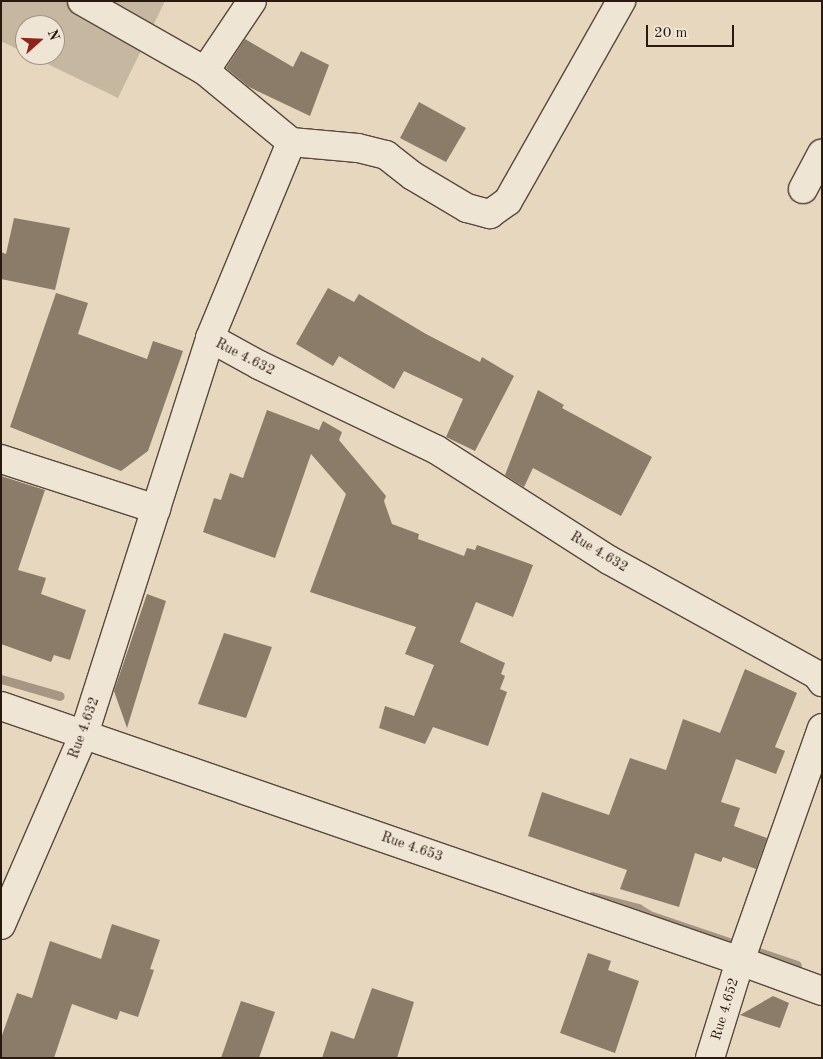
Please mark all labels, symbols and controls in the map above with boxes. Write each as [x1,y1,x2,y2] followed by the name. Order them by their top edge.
[15,15,65,65] north arrow
[648,15,736,47] scale bar
[654,26,688,41] text: 20 m
[45,28,62,43] text: N
[213,335,277,379] street label: Rue 4.632
[567,528,631,576] street label: Rue 4.632
[65,695,103,761] street label: Rue 4.632
[379,829,445,865] street label: Rue 4.653
[708,976,742,1042] street label: Rue 4.652

